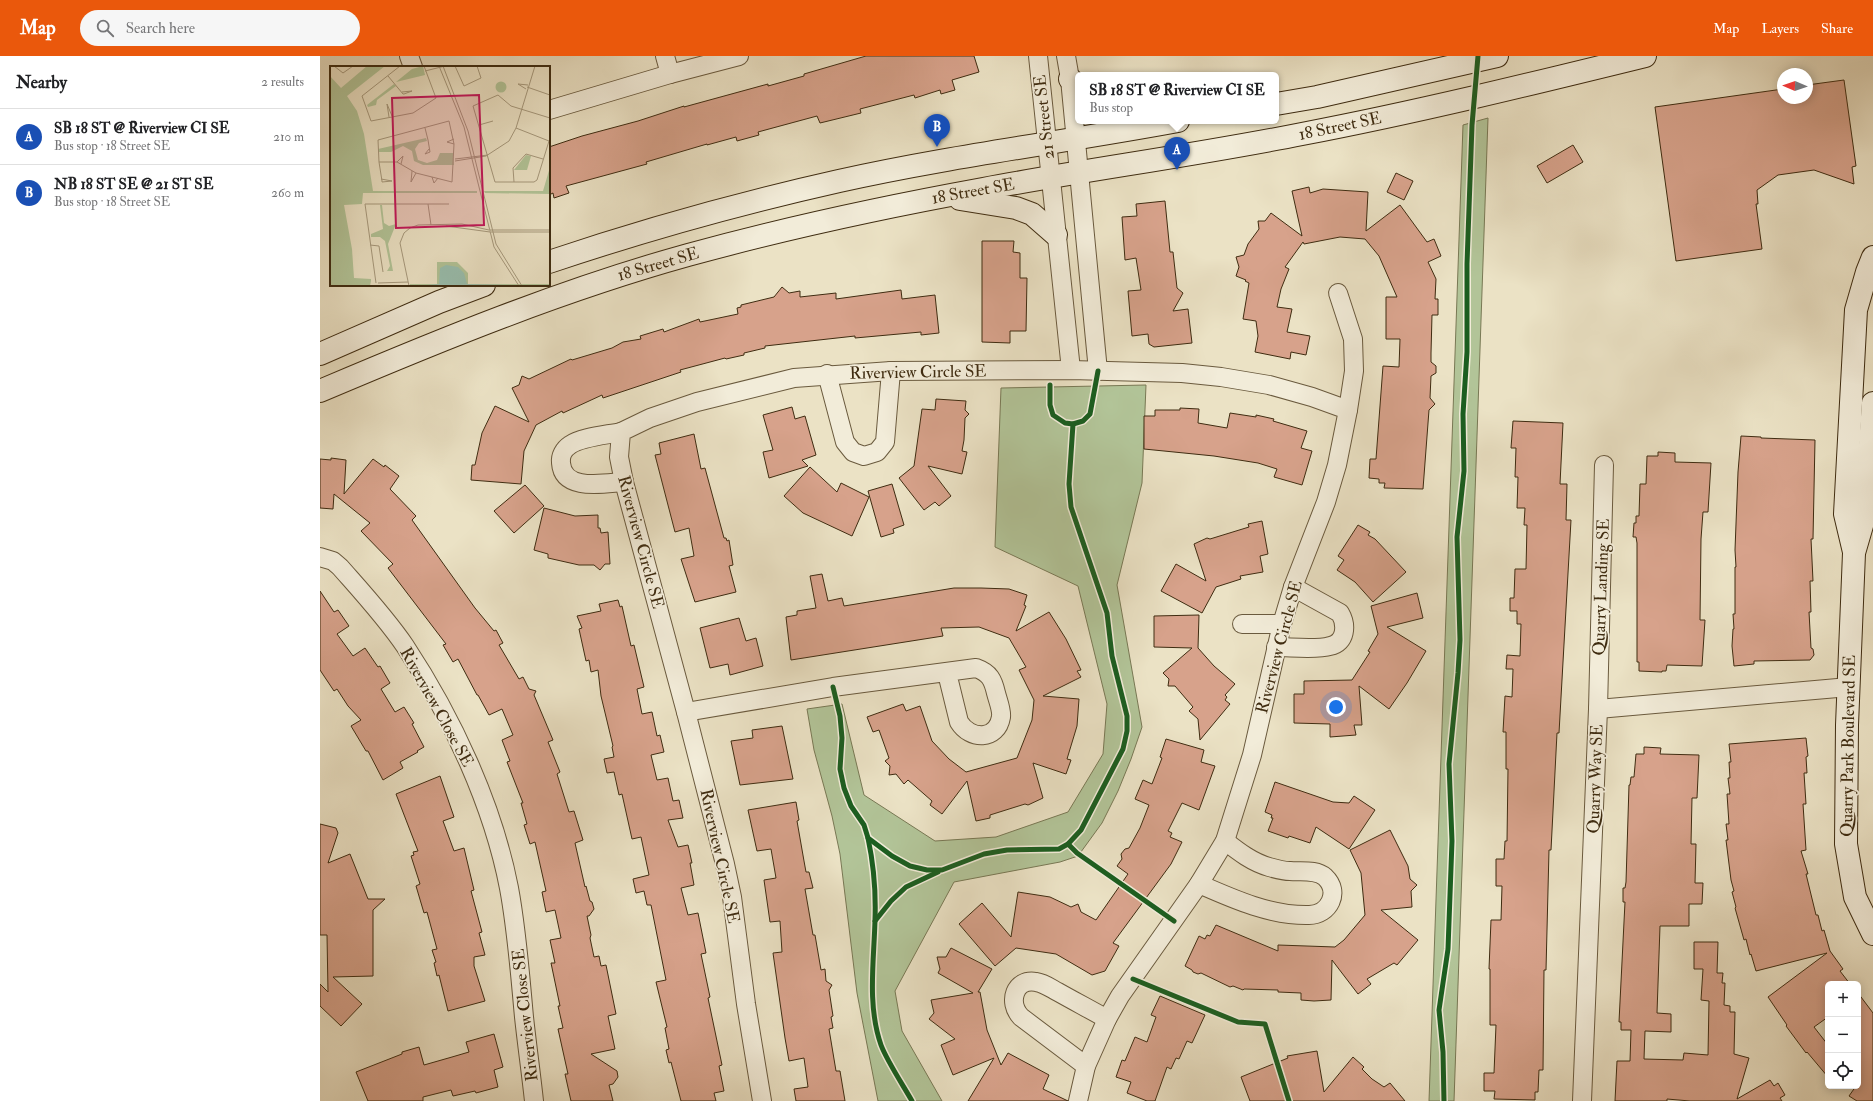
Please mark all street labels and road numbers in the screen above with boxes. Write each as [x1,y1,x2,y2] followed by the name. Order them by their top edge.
[1029,74,1059,160] street label: 21 Street SE
[1297,107,1383,145] street label: 18 Street SE
[930,173,1016,209] street label: 18 Street SE
[615,242,701,286] street label: 18 Street SE
[849,360,987,384] street label: Riverview Circle SE
[613,473,669,611] street label: Riverview Circle SE
[1588,518,1615,656] street label: Quarry Landing SE
[1251,578,1307,716] street label: Riverview Circle SE
[395,644,479,770] street label: Riverview Close SE
[1836,655,1861,837] street label: Quarry Park Boulevard SE
[1583,724,1608,834] street label: Quarry Way SE
[695,787,745,925] street label: Riverview Circle SE
[508,948,542,1082] street label: Riverview Close SE

